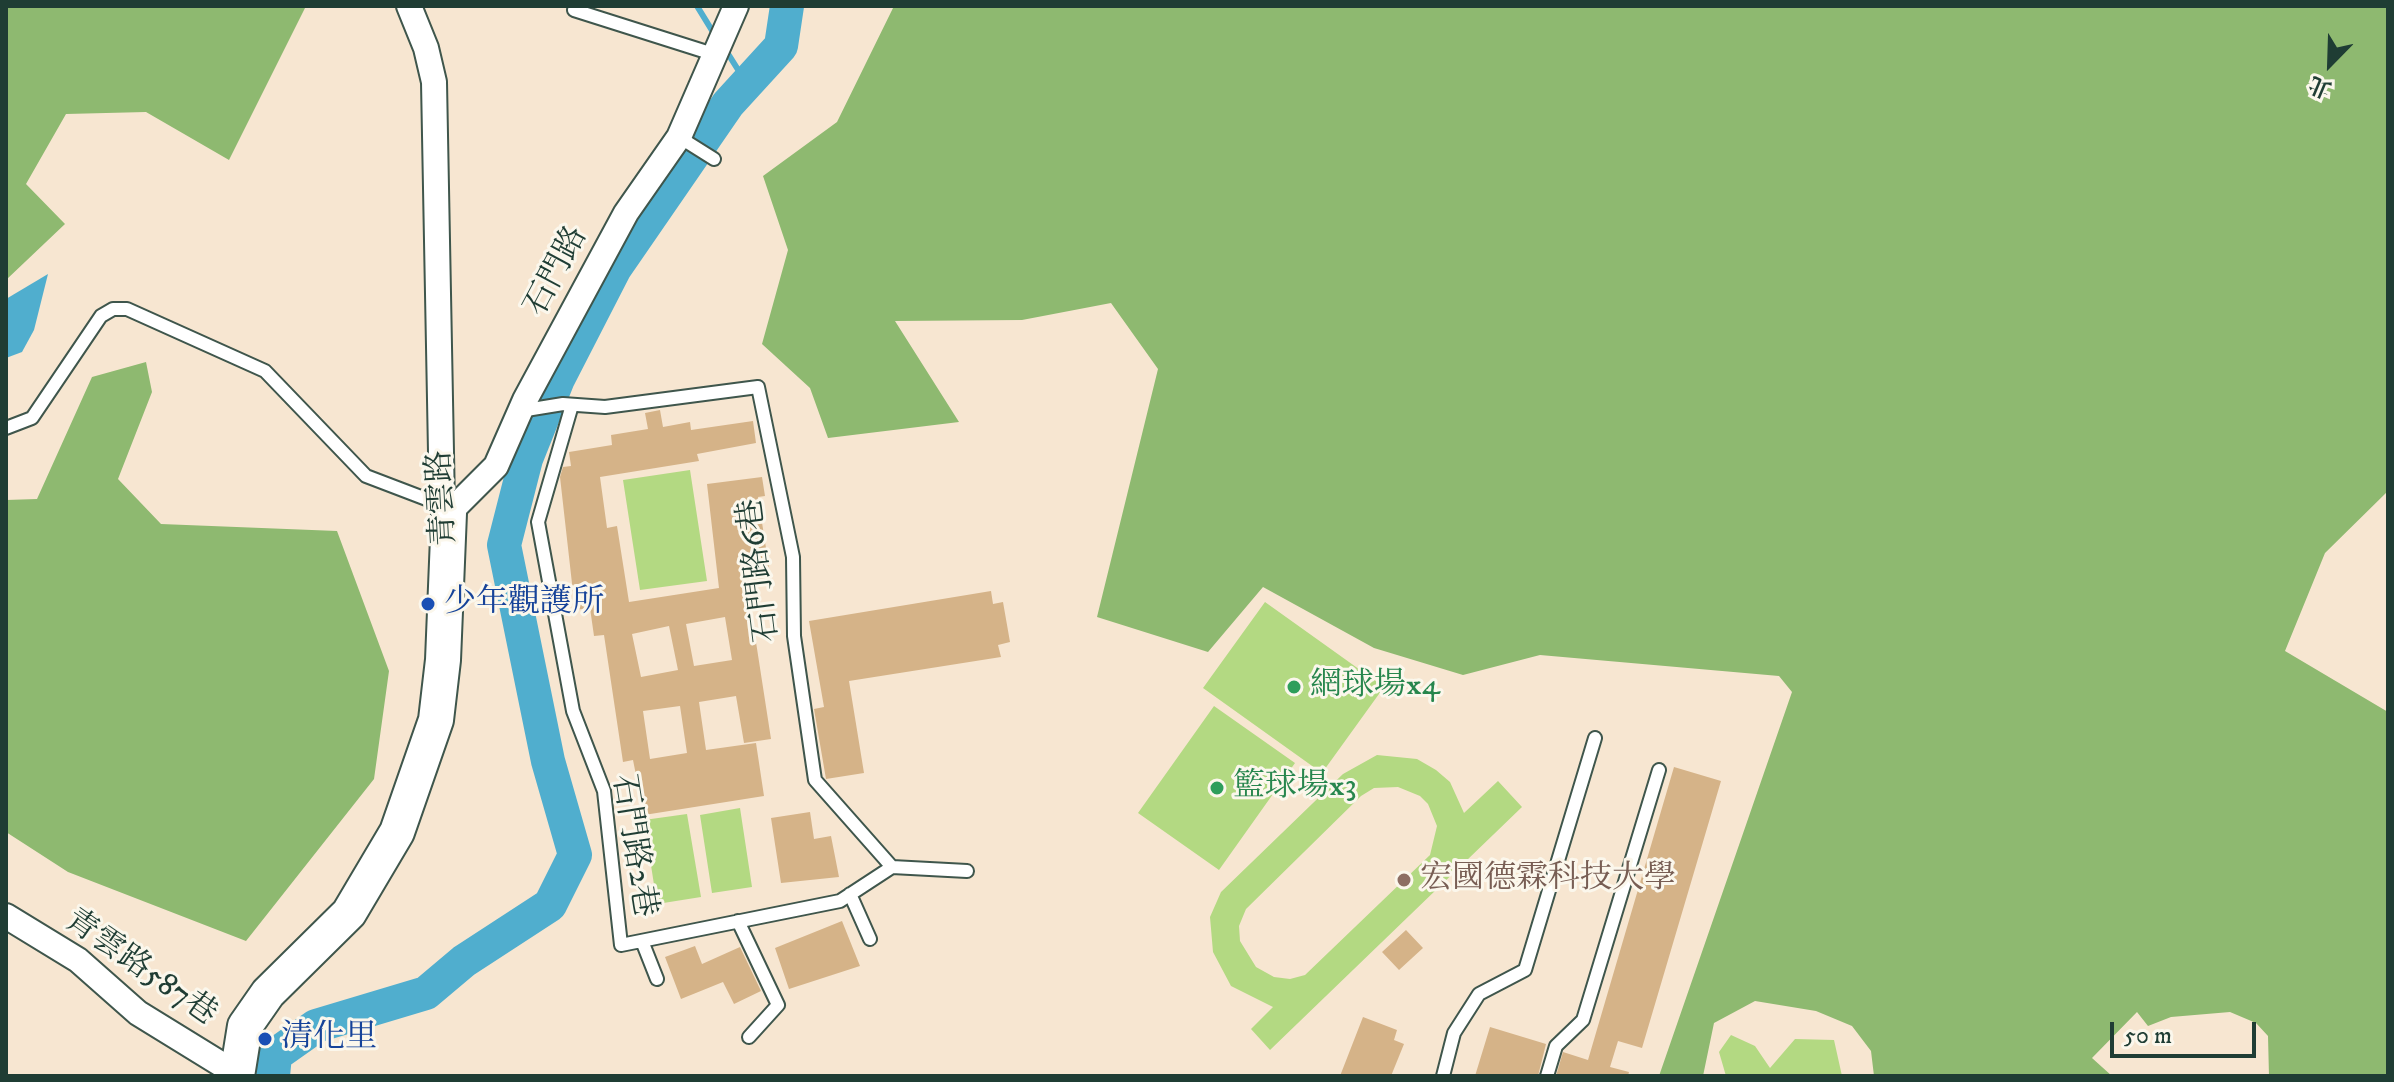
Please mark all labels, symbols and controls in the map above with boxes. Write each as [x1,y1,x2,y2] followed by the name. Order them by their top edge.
[2290,24,2370,104] north arrow
[2305,70,2336,103] text: 北
[519,221,597,323] street label: 石門路
[422,449,466,547] street label: 青雲路
[733,496,789,644] street label: 石門路6巷
[444,585,604,623] place label: 少年觀護所
[419,595,437,613] marker: 少年觀護所
[1310,668,1440,706] place label: 網球場x4
[1285,678,1303,696] marker: 網球場x4
[1233,769,1357,807] place label: 籃球場x3
[602,772,662,920] street label: 石門路2巷
[1208,779,1226,797] marker: 籃球場x3
[1420,861,1676,899] place label: 宏國德霖科技大學
[1395,871,1413,889] marker: 宏國德霖科技大學
[57,903,223,1035] street label: 青雲路587巷
[2114,1006,2260,1056] scale bar
[281,1020,377,1058] place label: 清化里
[2124,1021,2172,1051] text: 50 m
[256,1030,274,1048] marker: 清化里

